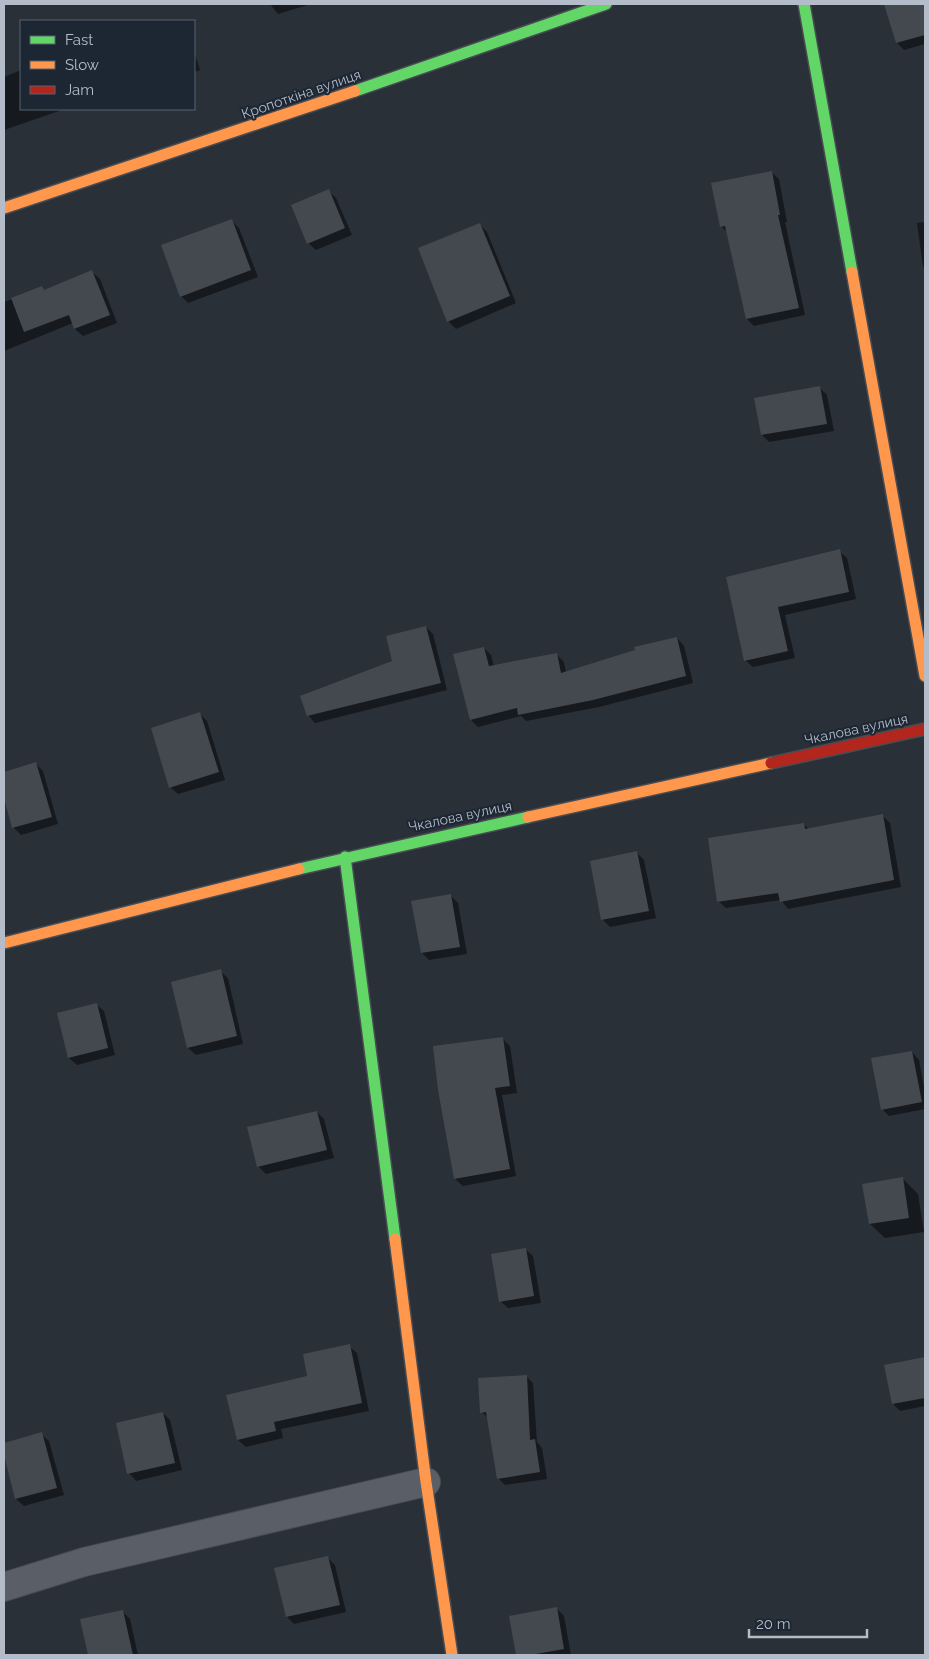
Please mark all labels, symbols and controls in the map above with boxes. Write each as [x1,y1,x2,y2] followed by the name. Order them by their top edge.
[20,20,195,110] legend
[65,31,93,49] text: Fast
[65,56,99,74] text: Slow
[239,66,363,122] street label: Кропоткіна вулиця
[65,81,94,99] text: Jam
[803,710,909,748] street label: Чкалова вулиця
[407,797,513,835] street label: Чкалова вулиця
[749,1606,866,1638] scale bar
[756,1615,791,1633] text: 20 m

